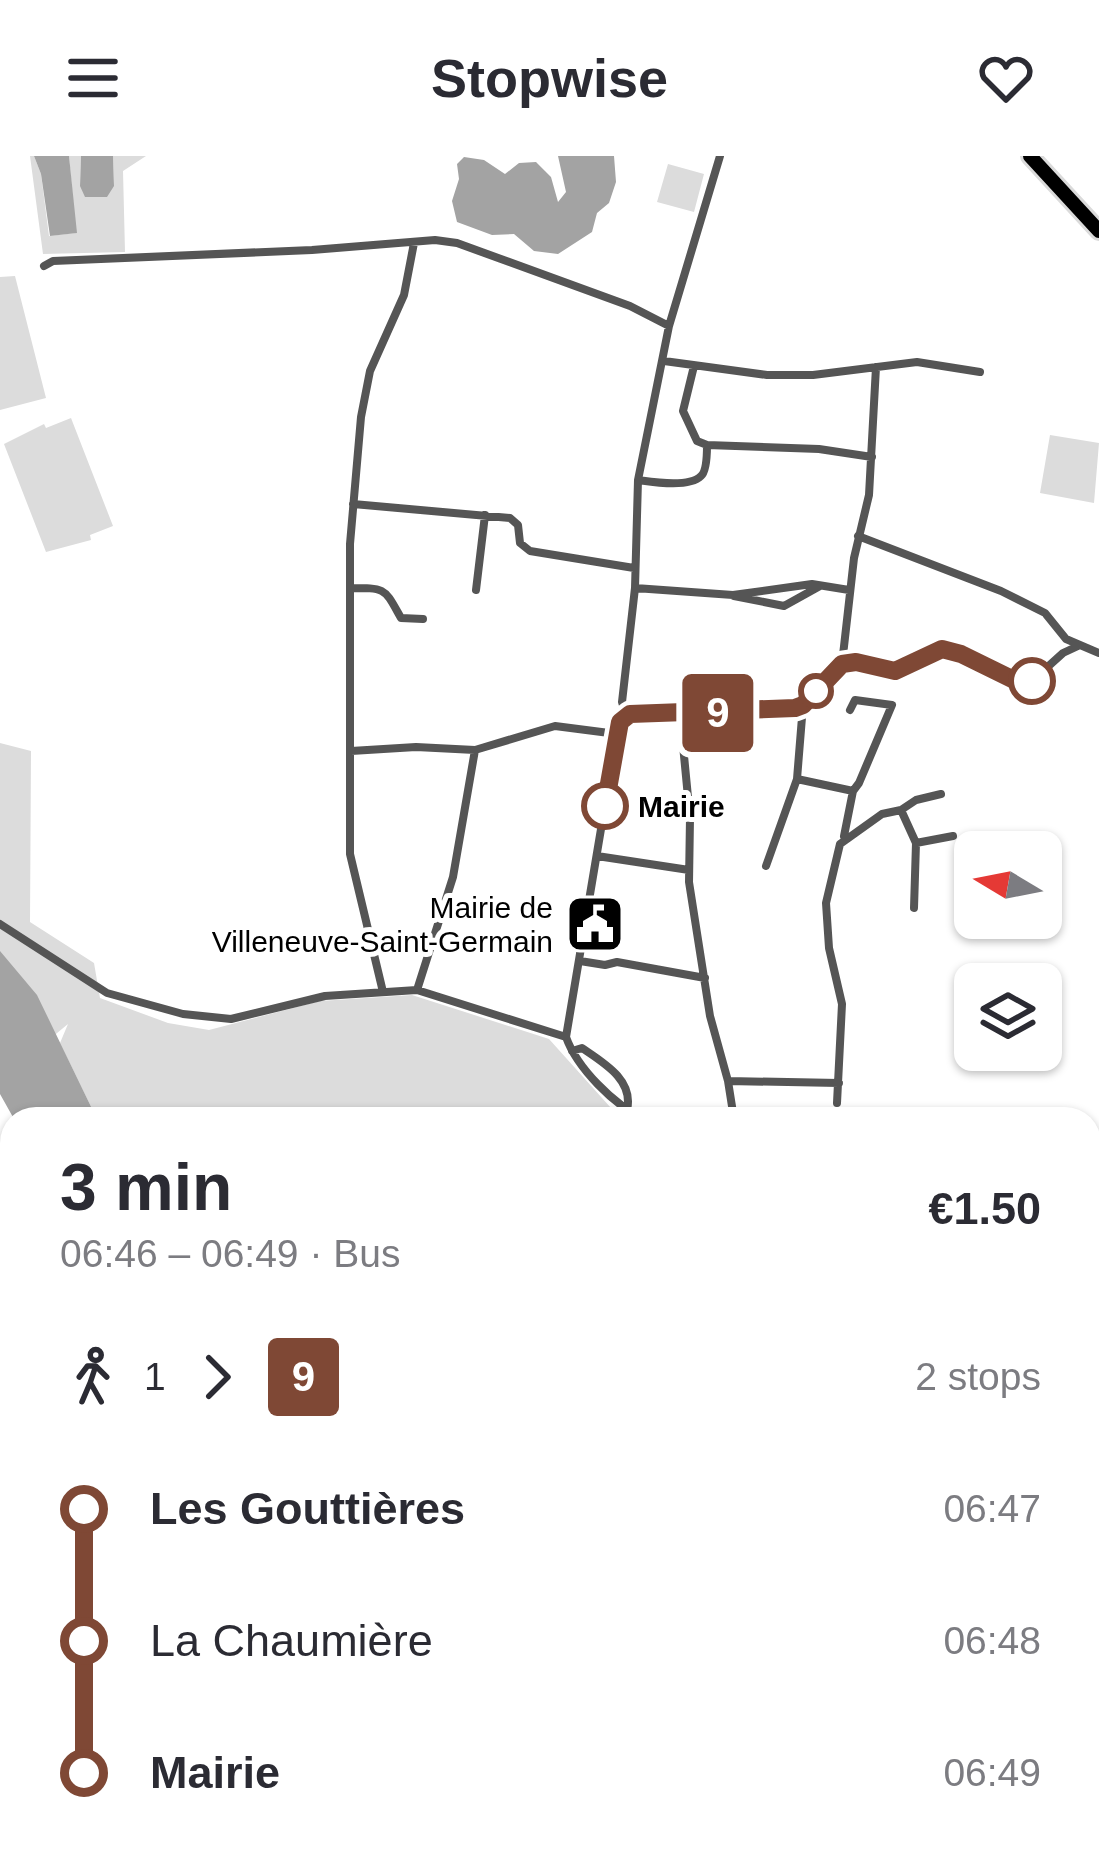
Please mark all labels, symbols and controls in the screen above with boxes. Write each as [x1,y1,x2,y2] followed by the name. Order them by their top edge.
[60,45,126,111] icon: menu
[973,45,1039,111] icon: heart
[431,48,668,108] text: Stopwise
[1010,659,1054,703] unlabelled marker
[679,674,757,752] line badge: 9
[800,675,832,707] unlabelled marker
[706,689,730,736] text: 9
[583,784,627,828] marker: Mairie
[638,790,725,823] place label: Mairie
[954,831,1062,939] north arrow
[954,831,1062,1071] map controls
[212,891,553,958] place label: Mairie de Villeneuve-Saint-Germain
[564,893,626,955] public building icon: Mairie de Villeneuve-Saint-Germain
[954,963,1062,1071] button: layers
[60,1150,232,1224] text: 3 min
[928,1183,1041,1234] text: €1.50
[60,1232,400,1275] text: 06:46 – 06:49 · Bus
[60,1344,126,1410] icon: walk
[184,1344,250,1410] icon: forward
[292,1353,315,1400] text: 9
[144,1355,166,1398] text: 1
[915,1355,1041,1398] text: 2 stops
[150,1483,465,1534] text: Les Gouttières
[943,1487,1041,1530] text: 06:47
[150,1615,433,1666] text: La Chaumière
[943,1619,1041,1662] text: 06:48
[150,1747,280,1798] text: Mairie
[943,1751,1041,1794] text: 06:49

